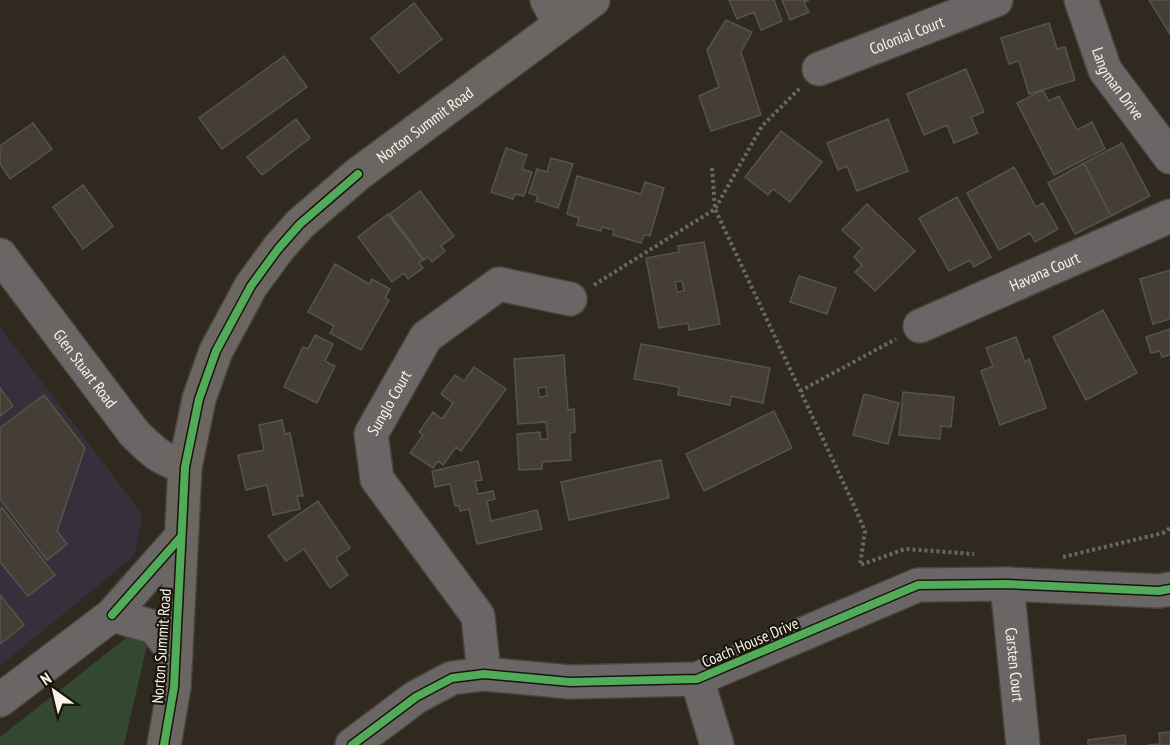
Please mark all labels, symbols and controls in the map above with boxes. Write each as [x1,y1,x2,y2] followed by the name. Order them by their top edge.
[866,11,947,58] street label: Colonial Court
[1088,44,1149,124] street label: Langman Drive
[372,82,477,167] street label: Norton Summit Road
[1006,247,1083,295] street label: Havana Court
[49,325,121,412] street label: Glen Stuart Road
[362,366,415,439] street label: Sunglo Court
[147,588,175,704] street label: Norton Summit Road
[699,613,801,671] street label: Coach House Drive
[1001,626,1029,703] street label: Carsten Court
[24,661,84,721] north arrow
[36,668,55,689] text: N

